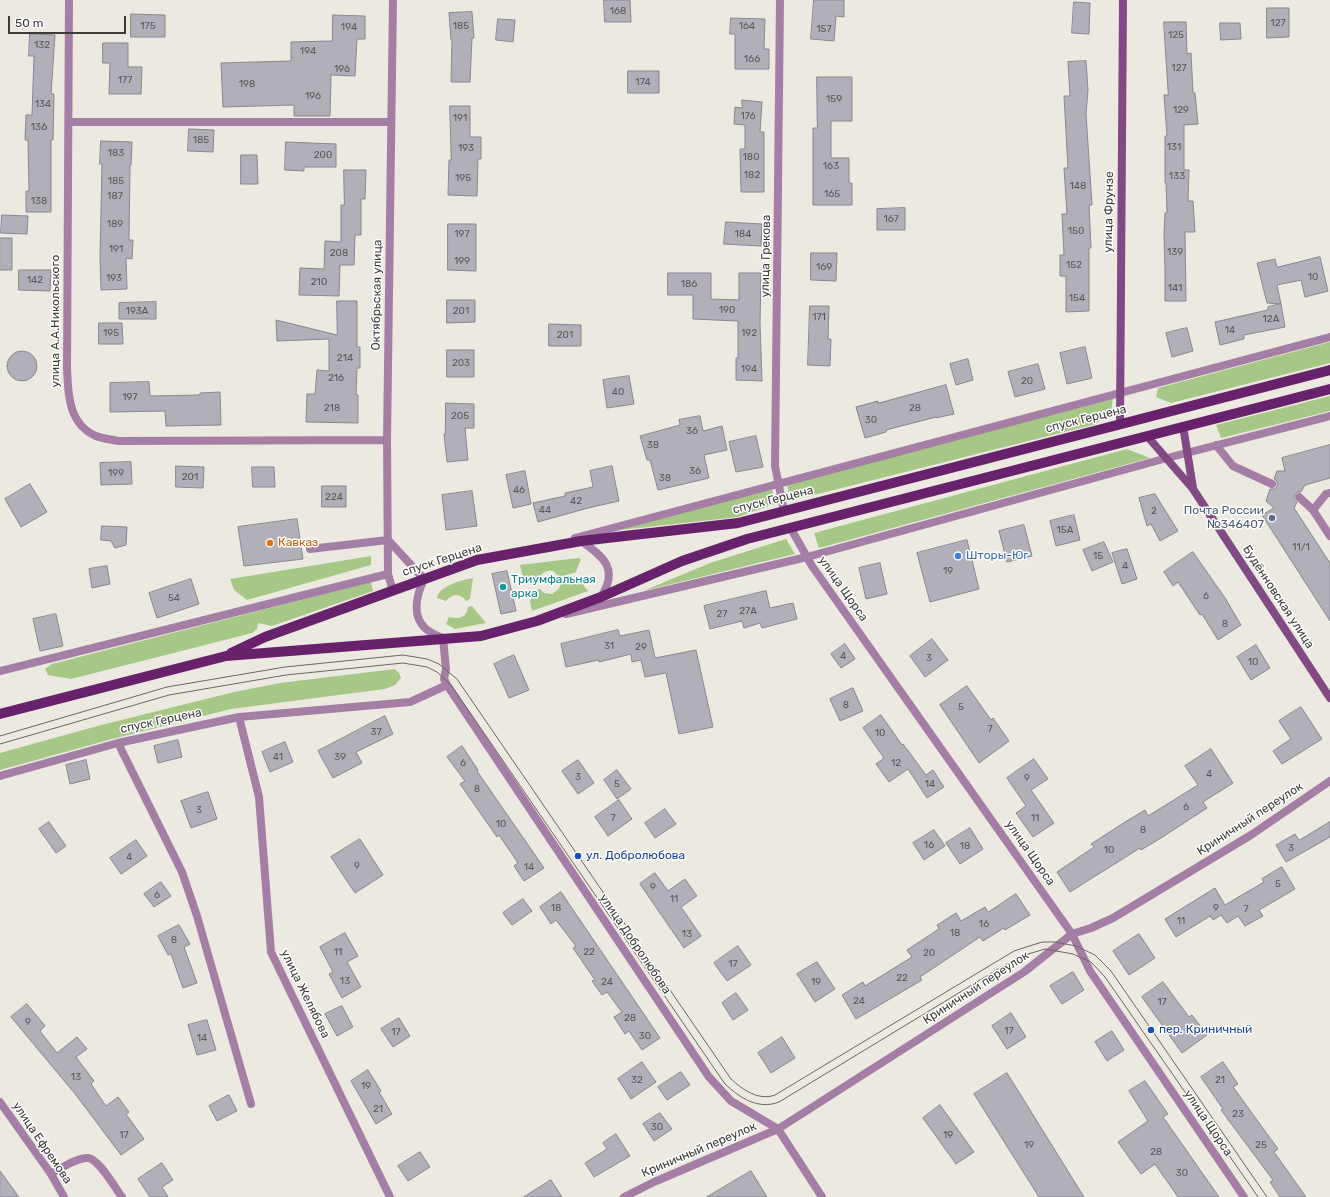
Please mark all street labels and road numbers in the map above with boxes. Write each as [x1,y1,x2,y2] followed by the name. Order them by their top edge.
[1101,171,1117,253] street label: улица Фрунзе
[758,214,774,298] street label: улица Грекова
[369,239,385,351] street label: Октябрьская улица
[49,255,63,387] street label: улица А.А.Никольского
[1044,402,1128,436] street label: спуск Герцена
[731,483,815,517] street label: спуск Герцена
[400,540,484,580] street label: спуск Герцена
[1239,543,1317,651] street label: Будённовская улица
[815,554,871,624] street label: улица Щорса
[119,705,203,737] street label: спуск Герцена
[1194,779,1306,859] street label: Криничный переулок
[1002,818,1058,888] street label: улица Щорса
[596,891,674,997] street label: улица Добролюбова
[277,947,333,1041] street label: улица Желябова
[920,948,1032,1028] street label: Криничный переулок
[1181,1087,1235,1159] street label: улица Щорса
[9,1099,75,1187] street label: улица Ефремова
[639,1119,759,1181] street label: Криничный переулок

